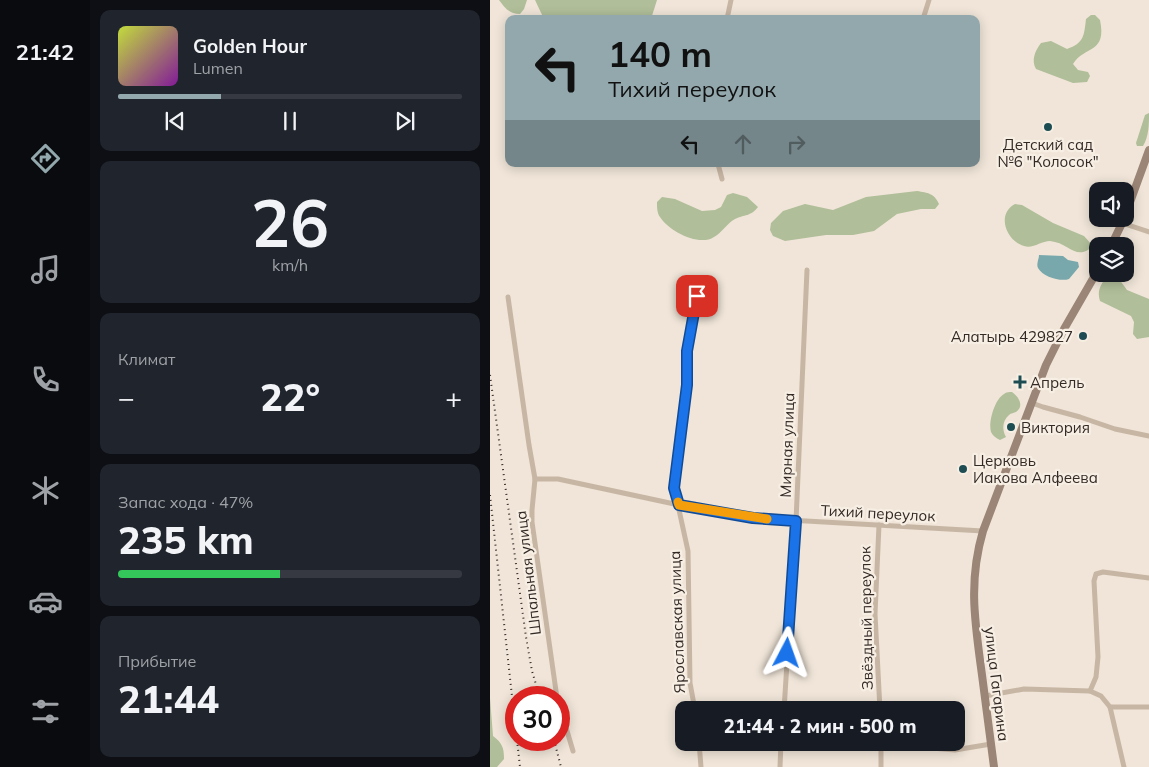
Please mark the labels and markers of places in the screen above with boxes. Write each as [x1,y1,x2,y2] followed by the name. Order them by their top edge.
[1042,121,1054,133] marker: Детский сад №6 "Колосок"
[997,135,1099,171] place label: Детский сад №6 "Колосок"
[676,275,718,317] pin
[951,327,1073,346] place label: Алатырь 429827
[1077,330,1089,342] marker: Алатырь 429827
[1030,373,1084,392] place label: Апрель
[1014,376,1026,388] marker: Апрель
[1021,418,1090,437] place label: Виктория
[1005,421,1017,433] marker: Виктория
[973,451,1098,487] place label: Церковь Иакова Алфеева
[957,463,969,475] marker: Церковь Иакова Алфеева

